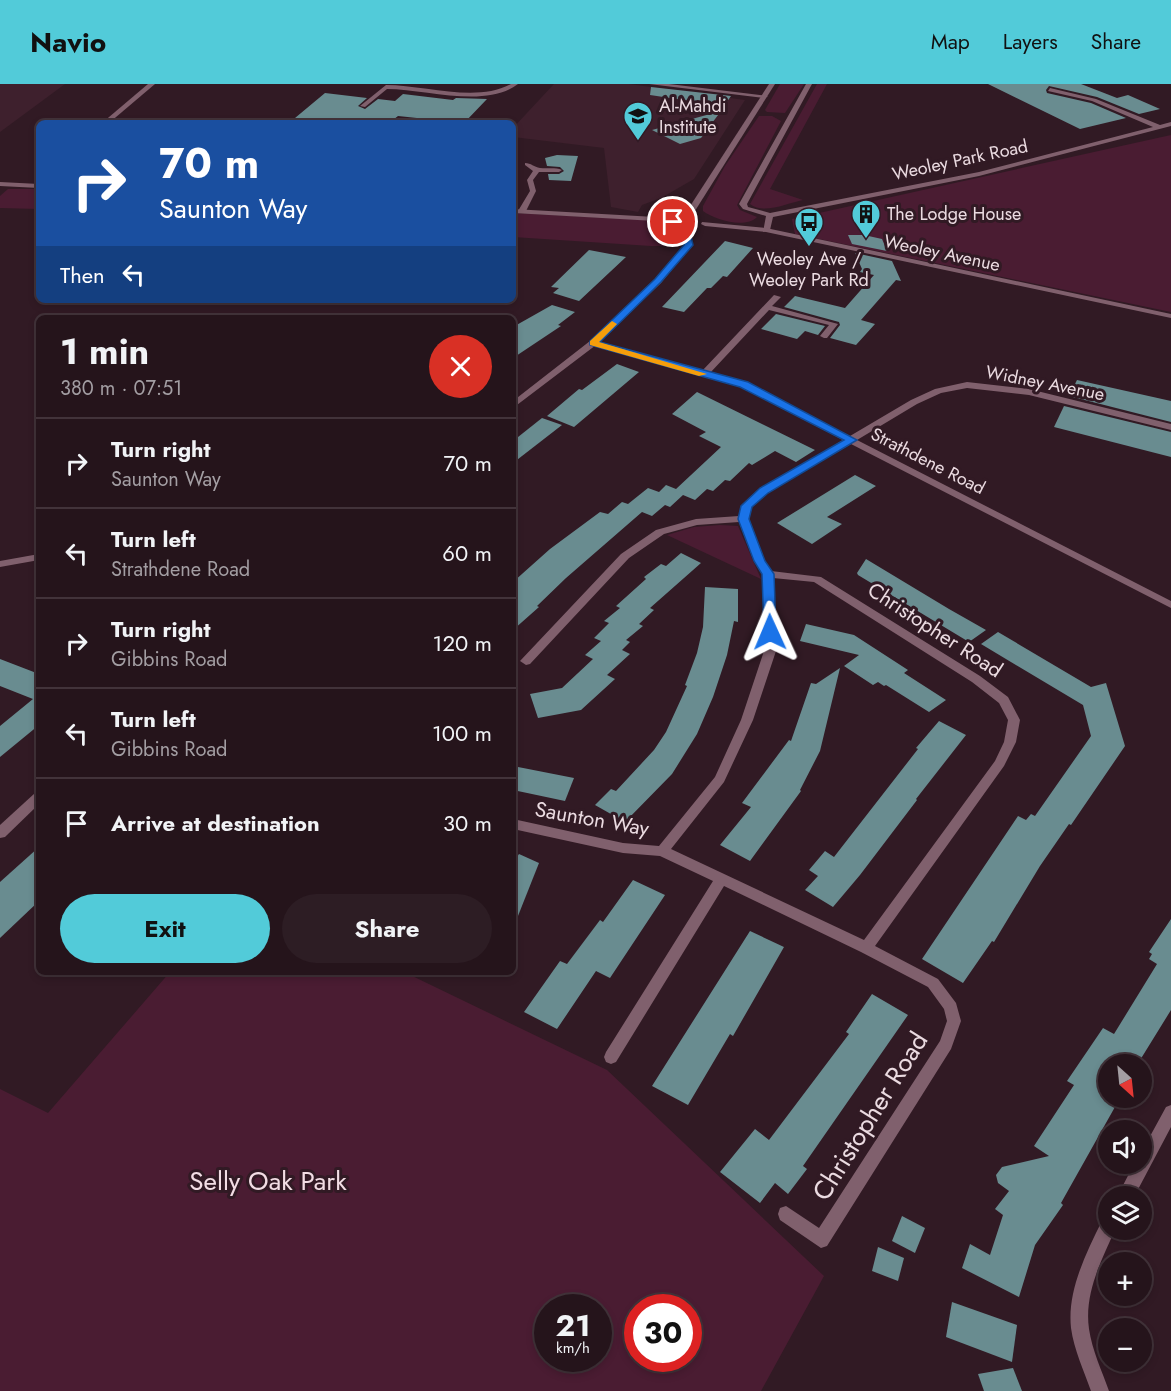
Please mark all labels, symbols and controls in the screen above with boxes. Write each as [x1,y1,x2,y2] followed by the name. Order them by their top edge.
[30,22,106,63] text: Navio
[931,27,970,57] text: Map
[1003,27,1058,57] text: Layers
[1091,27,1141,57] text: Share
[659,93,726,140] place label: Al-Mahdi Institute
[622,100,654,142] school or university icon: Al-Mahdi Institute
[159,133,259,194] text: 70 m
[890,133,1030,187] street label: Weoley Park Road
[60,144,138,222] icon: right
[159,189,307,228] text: Saunton Way
[647,196,698,247] pin
[850,198,882,240] building icon: The Lodge House
[887,201,1021,227] place label: The Lodge House
[656,205,689,238] icon: arrive
[793,206,825,248] bus stop icon: Weoley Ave / Weoley Park Rd
[882,228,1002,278] street label: Weoley Avenue
[749,246,869,293] place label: Weoley Ave / Weoley Park Rd
[117,258,150,291] icon: left
[60,259,105,291] text: Then
[60,325,149,377] text: 1 min
[429,335,492,398] button: close
[983,359,1107,407] street label: Widney Avenue
[60,374,182,403] text: 380 m · 07:51
[866,421,990,501] street label: Strathdene Road
[111,433,211,465] text: Turn right
[60,447,93,480] icon: right
[443,447,492,479] text: 70 m
[111,465,221,494] text: Saunton Way
[111,523,196,555] text: Turn left
[60,537,93,570] icon: left
[442,537,492,569] text: 60 m
[111,555,250,584] text: Strathdene Road
[862,575,1008,685] street label: Christopher Road
[738,600,802,664] position arrow
[111,613,211,645] text: Turn right
[60,627,93,660] icon: right
[433,627,492,659] text: 120 m
[111,645,227,674] text: Gibbins Road
[111,703,196,735] text: Turn left
[60,717,93,750] icon: left
[432,717,492,749] text: 100 m
[111,735,227,764] text: Gibbins Road
[533,794,652,844] street label: Saunton Way
[60,807,93,840] icon: arrive
[111,807,320,839] text: Arrive at destination
[443,807,492,839] text: 30 m
[60,894,270,963] button: Exit
[282,894,492,963] button: Share
[803,1024,937,1208] street label: Christopher Road
[1098,1054,1152,1108] north arrow
[1098,1054,1152,1372] map controls
[1098,1120,1152,1174] button: sound
[189,1162,347,1200] park label: Selly Oak Park
[1098,1186,1152,1240] button: layers
[1098,1252,1152,1306] button: +
[624,1294,702,1372] speed limit sign: 30
[556,1304,590,1347] text: 21
[1098,1318,1152,1372] button: −
[556,1337,590,1359] text: km/h

